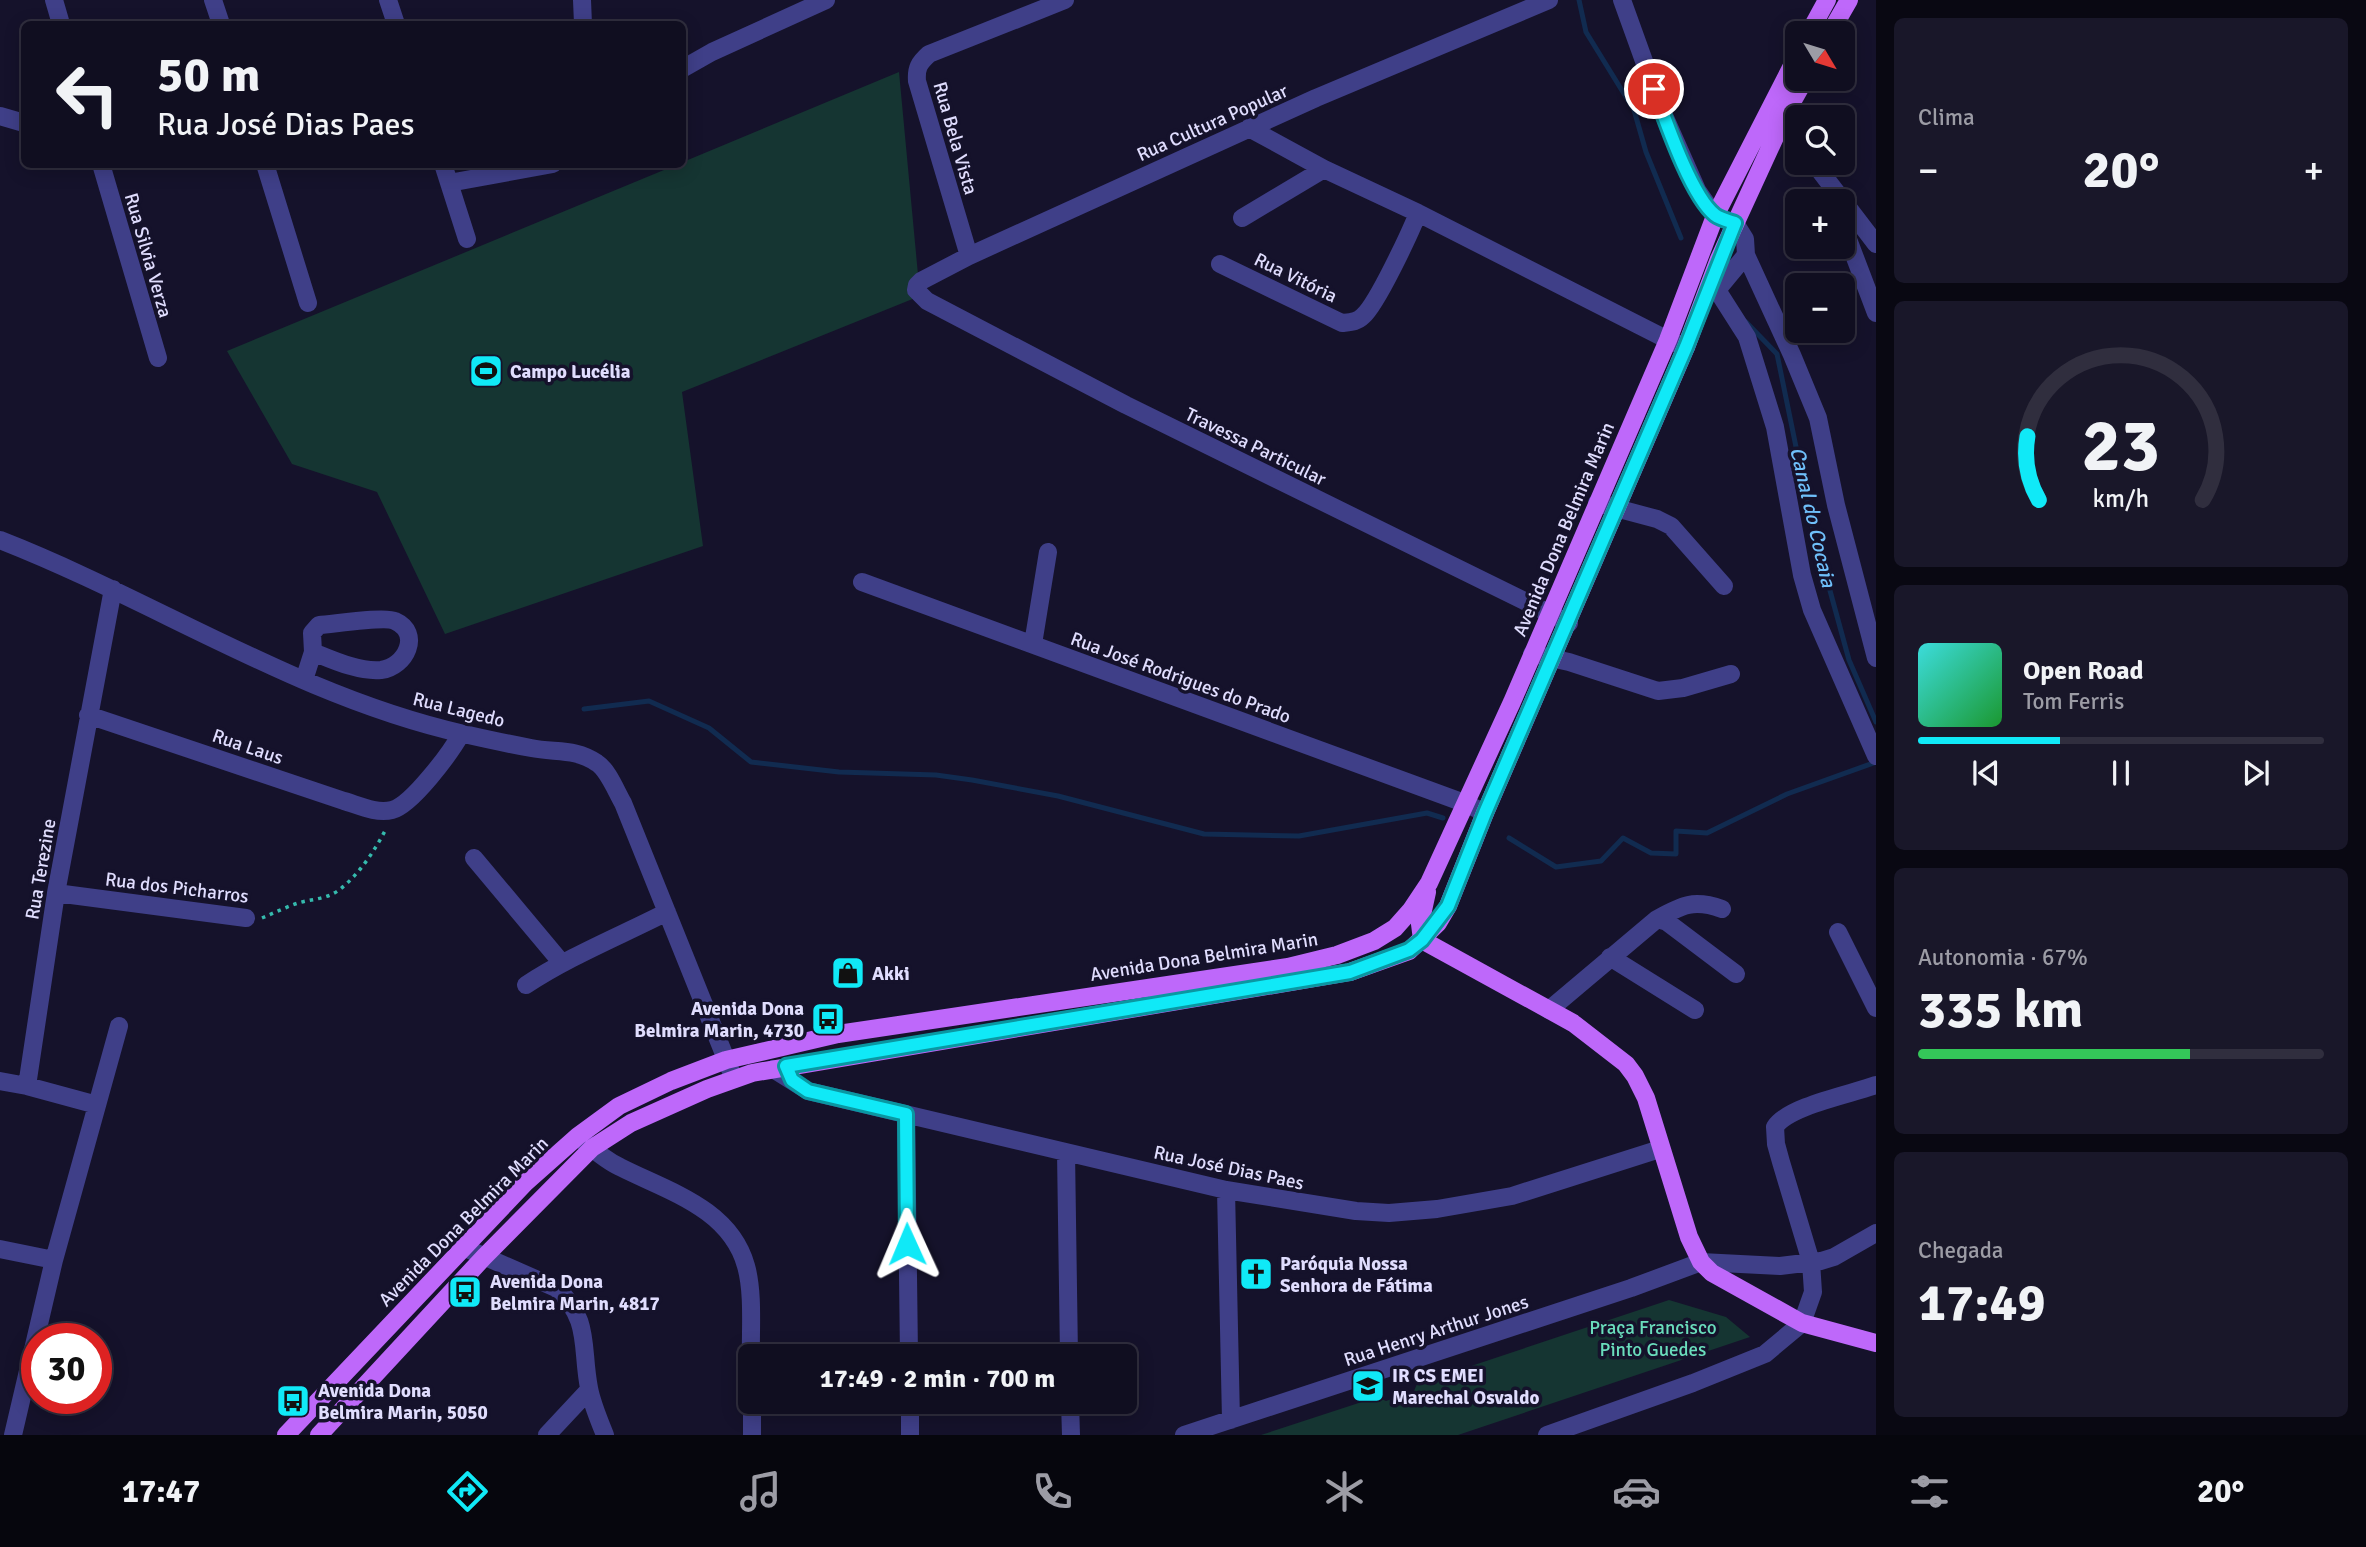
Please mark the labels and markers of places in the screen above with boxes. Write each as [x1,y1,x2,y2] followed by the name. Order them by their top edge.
[1624,59,1684,119] pin
[467,352,505,390] sports icon: Campo Lucélia
[510,360,631,384] place label: Campo Lucélia
[829,954,867,992] shop icon: Akki
[872,962,910,986] place label: Akki
[634,997,804,1043] place label: Avenida Dona Belmira Marin, 4730
[809,1000,847,1038] bus stop icon: Avenida Dona Belmira Marin, 4730
[1280,1252,1433,1298] place label: Paróquia Nossa Senhora de Fátima
[1237,1255,1275,1293] church icon: Paróquia Nossa Senhora de Fátima
[490,1270,660,1316] place label: Avenida Dona Belmira Marin, 4817
[446,1273,484,1311] bus stop icon: Avenida Dona Belmira Marin, 4817
[1392,1364,1539,1410] place label: IR CS EMEI Marechal Osvaldo
[1349,1367,1387,1405] school or university icon: IR CS EMEI Marechal Osvaldo
[318,1379,488,1425] place label: Avenida Dona Belmira Marin, 5050
[274,1382,312,1420] bus stop icon: Avenida Dona Belmira Marin, 5050

